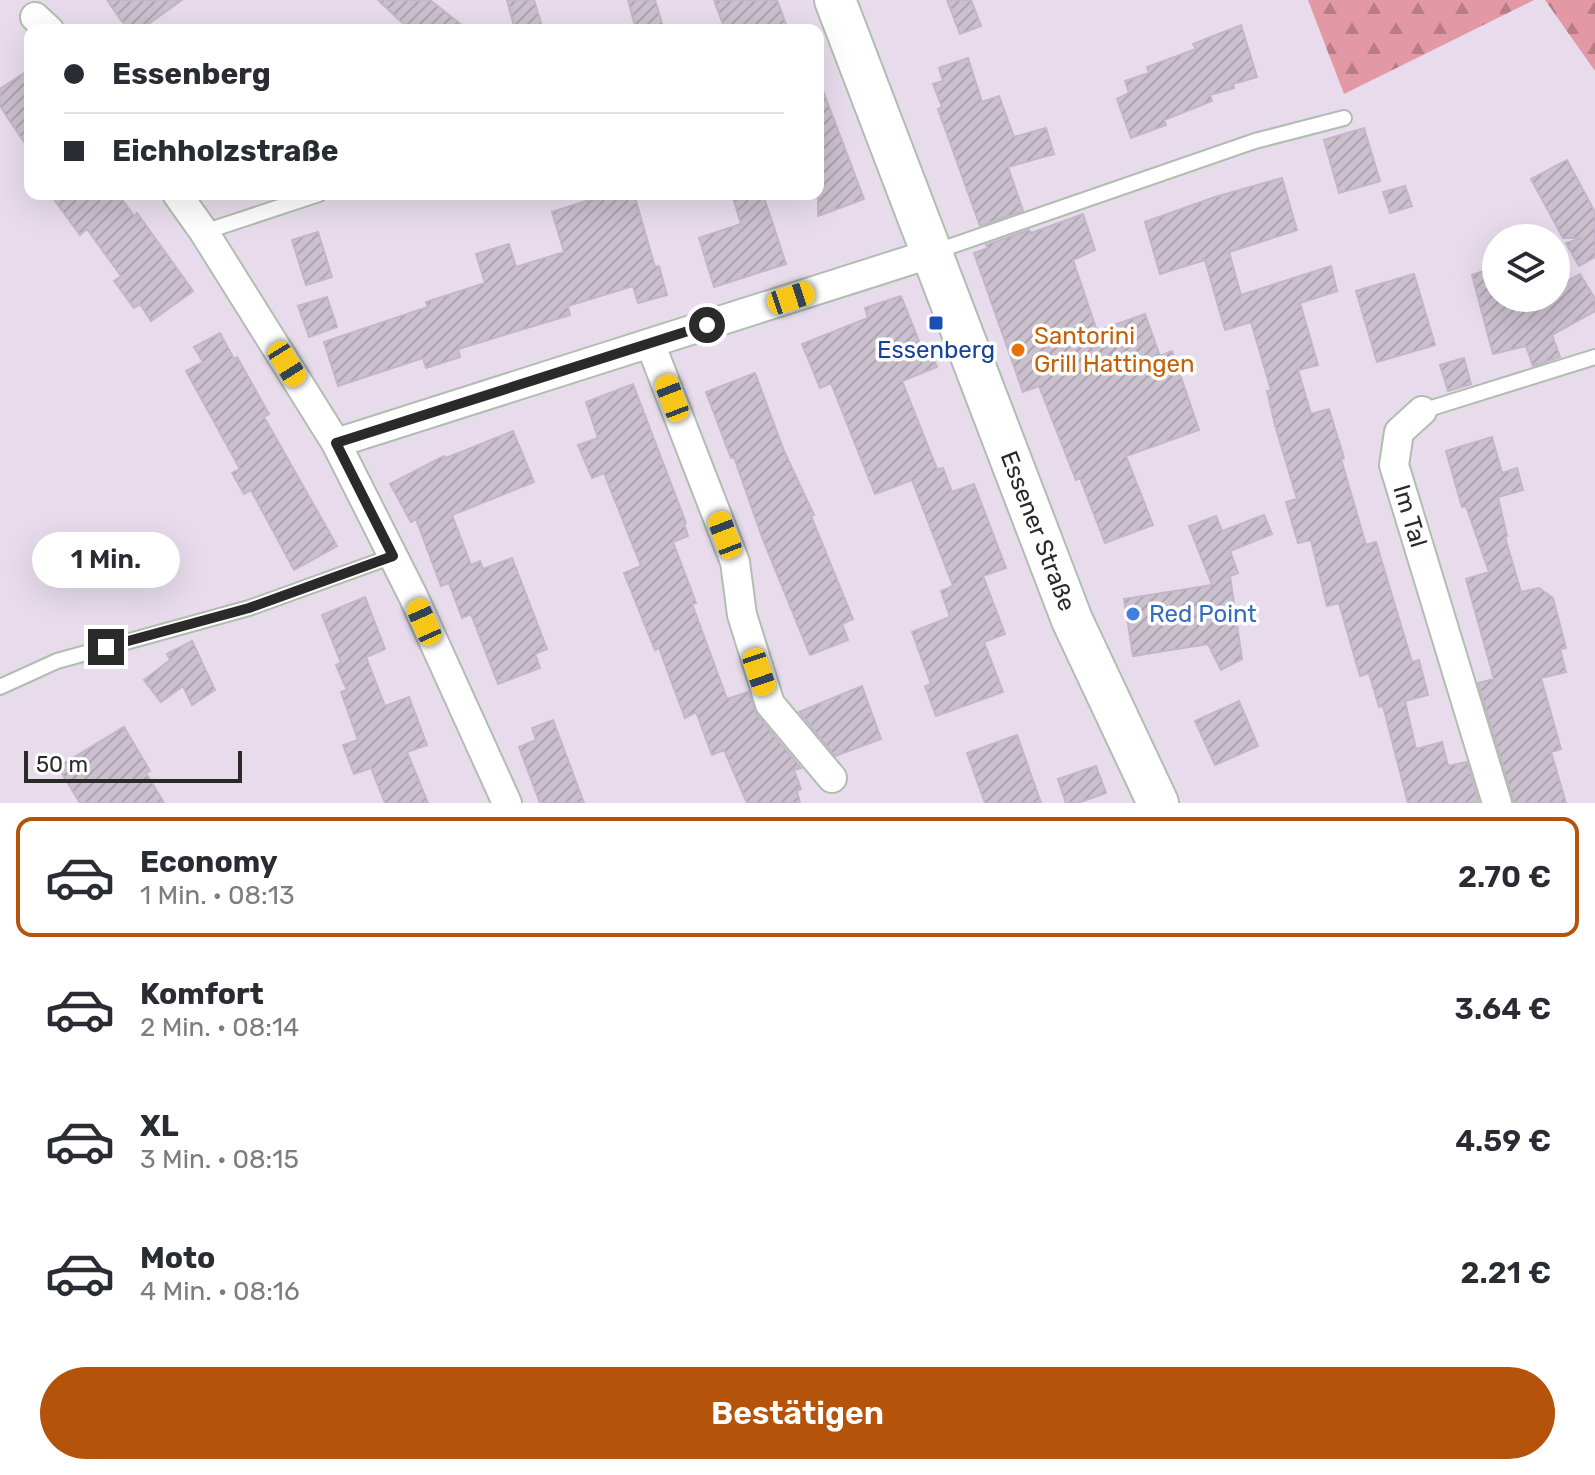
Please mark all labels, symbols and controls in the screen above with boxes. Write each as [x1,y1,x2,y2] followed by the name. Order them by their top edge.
[112,56,271,92] text: Essenberg
[112,133,339,169] text: Eichholzstraße
[1482,224,1570,312] map controls
[1482,224,1570,312] button: layers
[764,279,818,317] car
[689,307,725,343] route start
[927,314,945,332] marker: Essenberg
[1034,322,1195,378] place label: Santorini Grill Hattingen
[877,336,995,364] place label: Essenberg
[264,337,310,391] car
[1009,341,1027,359] marker: Santorini Grill Hattingen
[652,371,692,425] car
[995,447,1081,615] street label: Essener Straße
[1387,481,1433,551] street label: Im Tal
[705,508,745,562] car
[32,531,180,587] callout: 1 Min.
[71,544,141,575] text: 1 Min.
[403,595,445,649] car
[1149,600,1257,628] place label: Red Point
[1124,605,1142,623] marker: Red Point
[88,629,124,665] route end
[740,645,778,699] car
[24,747,242,783] scale bar
[36,751,88,778] text: 50 m
[44,841,116,913] icon: car
[140,844,278,880] text: Economy
[1458,859,1551,895] text: 2.70 €
[140,880,295,911] text: 1 Min. · 08:13
[44,973,116,1045] icon: car
[140,976,264,1012] text: Komfort
[1455,991,1551,1027] text: 3.64 €
[140,1012,299,1043] text: 2 Min. · 08:14
[44,1105,116,1177] icon: car
[140,1108,179,1144] text: XL
[1455,1123,1551,1159] text: 4.59 €
[140,1144,299,1175] text: 3 Min. · 08:15
[44,1237,116,1309] icon: car
[140,1240,215,1276] text: Moto
[1460,1255,1551,1291] text: 2.21 €
[140,1276,300,1307] text: 4 Min. · 08:16
[40,1367,1555,1459] button: Bestätigen

